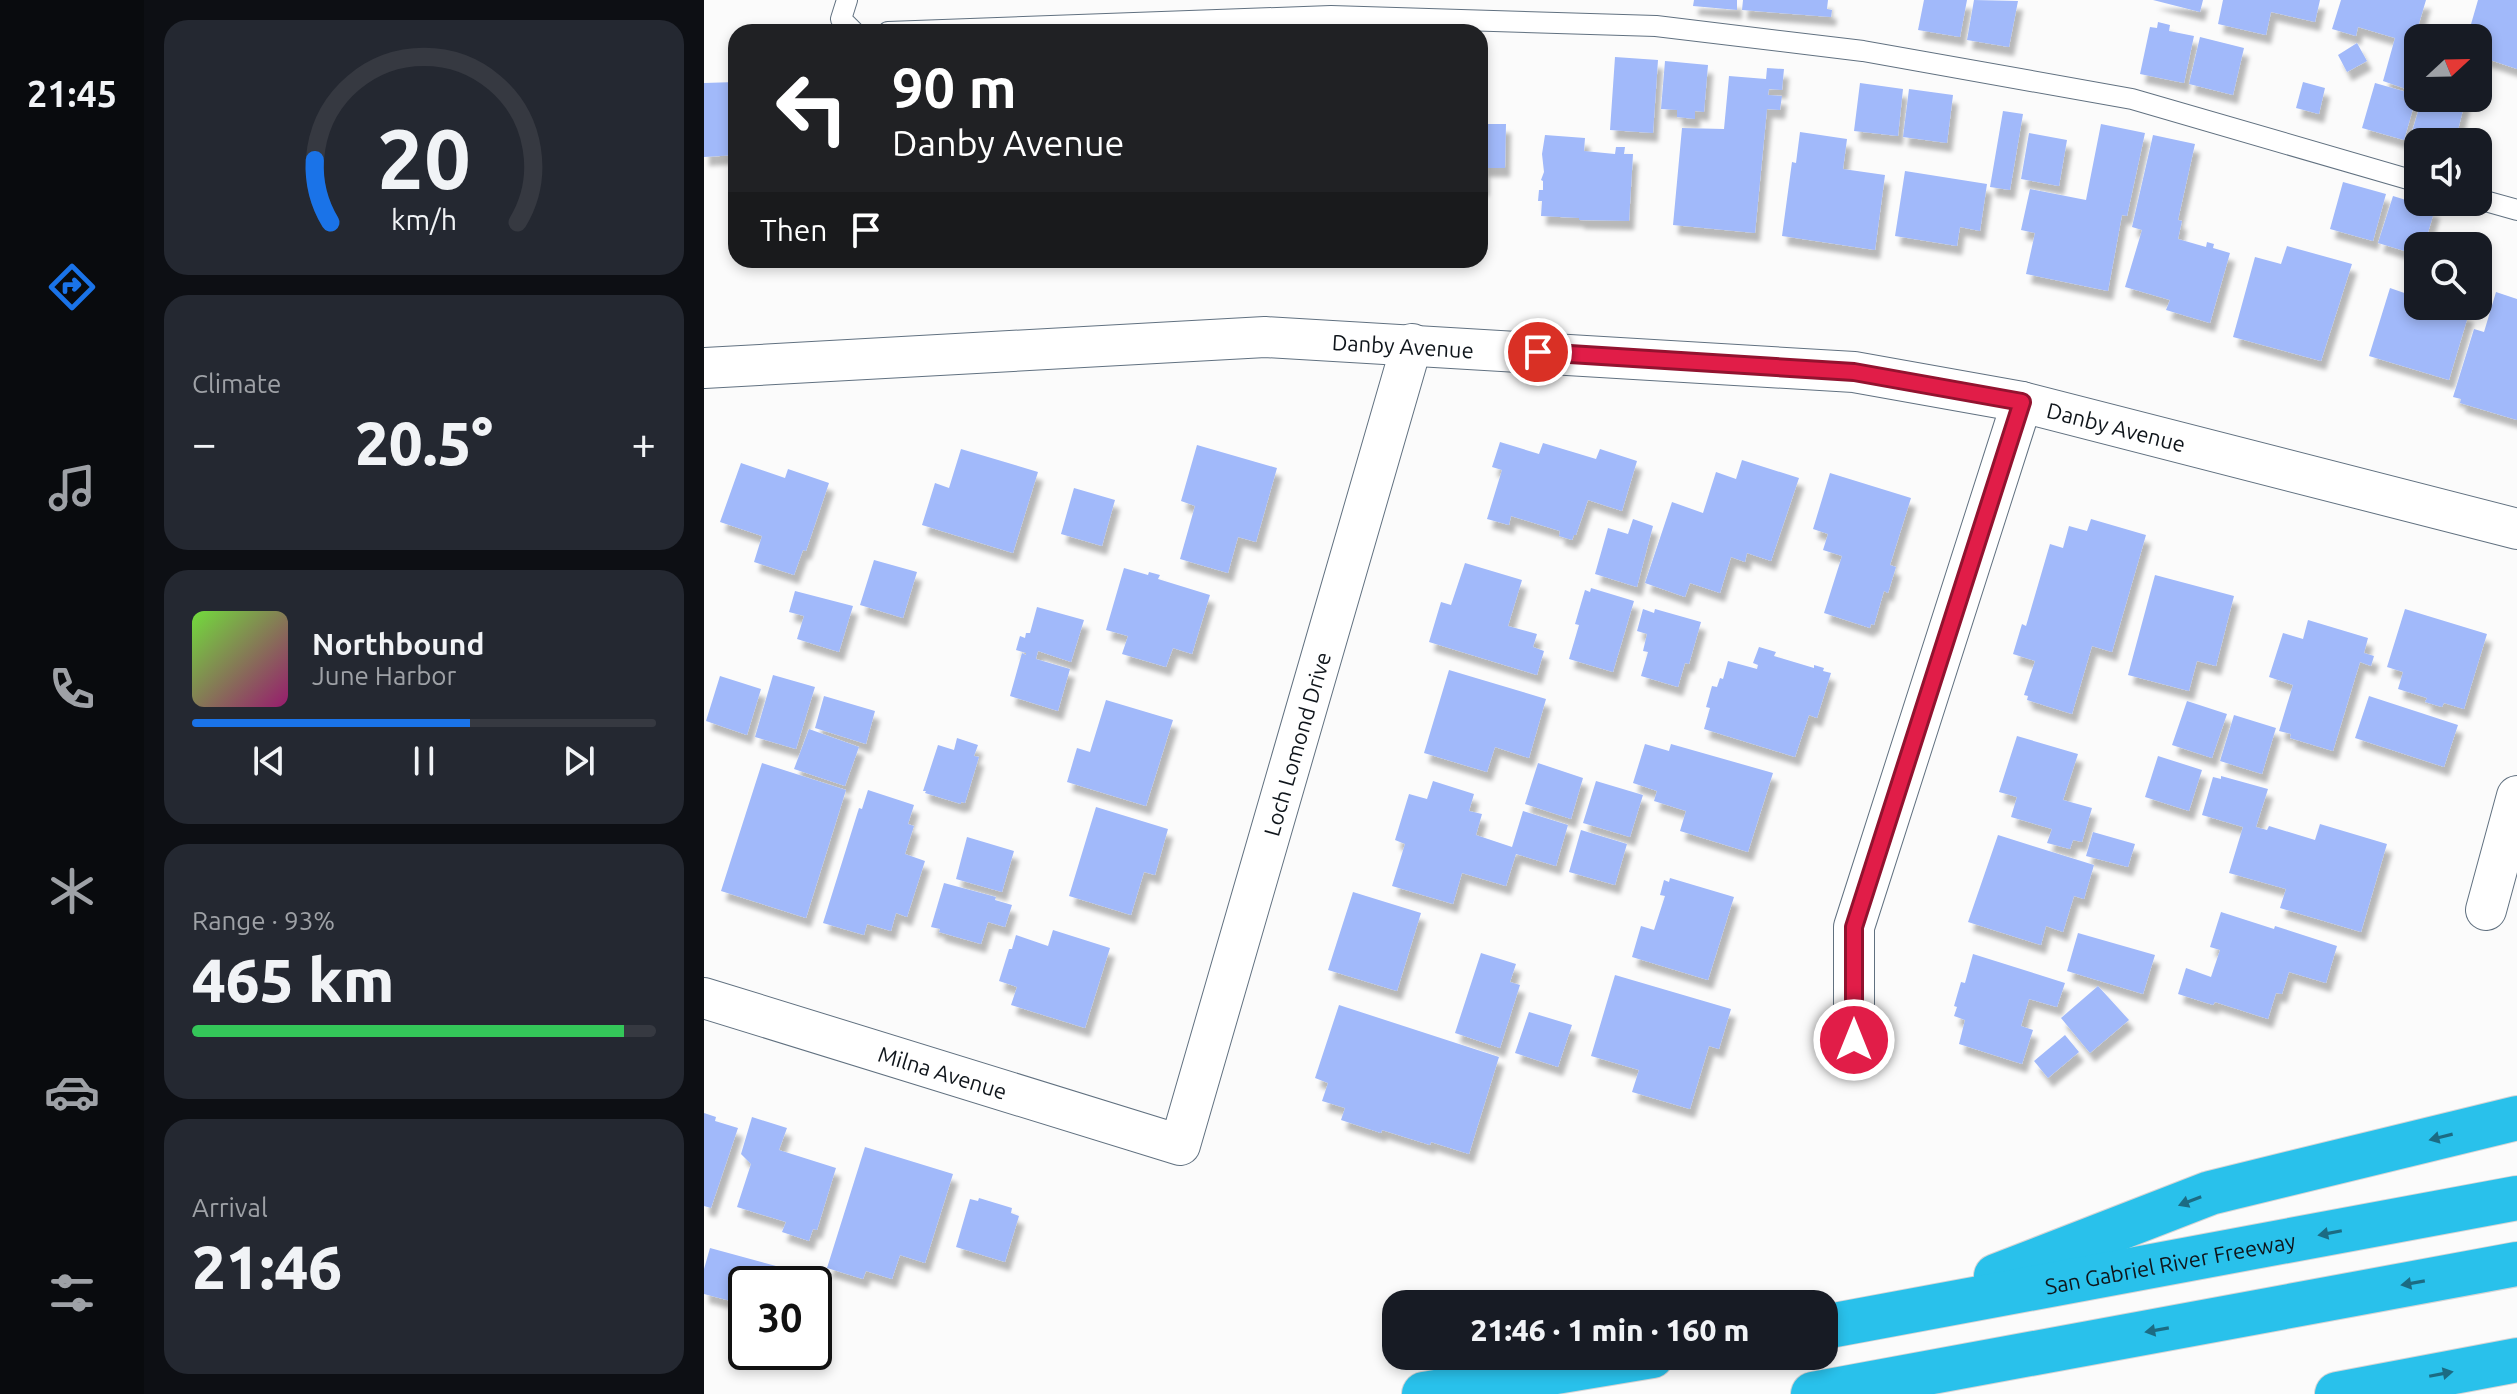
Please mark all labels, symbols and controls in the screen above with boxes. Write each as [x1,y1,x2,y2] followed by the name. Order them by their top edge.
[2404,24,2492,112] north arrow
[2404,24,2492,320] map controls
[760,56,864,160] icon: left
[892,56,1017,119] text: 90 m
[27,73,117,114] text: 21:45
[377,111,471,205] text: 20
[892,122,1124,163] text: Danby Avenue
[2404,128,2492,216] button: sound
[391,204,457,236] text: km/h
[844,208,888,252] icon: arrive
[760,213,828,247] text: Then
[2404,232,2492,320] button: search
[44,259,100,315] icon: directions
[1504,318,1572,386] pin
[1331,329,1475,362] street label: Danby Avenue
[1516,330,1560,374] icon: arrive
[192,369,281,398] text: Climate
[2044,396,2188,456] street label: Danby Avenue
[355,409,493,476] text: 20.5°
[192,418,217,467] text: −
[631,418,656,467] text: +
[44,460,100,516] icon: music
[312,627,484,661] text: Northbound
[1258,649,1335,839] street label: Loch Lomond Drive
[44,661,100,717] icon: phone
[312,661,456,690] text: June Harbor
[247,739,291,783] icon: previous
[402,739,446,783] icon: pause
[557,739,601,783] icon: next
[44,863,100,919] icon: climate
[192,906,335,935] text: Range · 93%
[192,946,394,1013] text: 465 km
[1812,998,1896,1082] position arrow
[875,1040,1010,1103] street label: Milna Avenue
[44,1064,100,1120] icon: car
[2429,1131,2454,1144] one-way arrow
[192,1193,268,1222] text: Arrival
[2178,1195,2202,1208] one-way arrow
[2043,1227,2298,1298] street label: San Gabriel River Freeway
[2318,1228,2343,1240] one-way arrow
[192,1233,342,1300] text: 21:46
[44,1265,100,1321] icon: filters
[728,1266,832,1370] speed limit sign: 30
[2400,1277,2425,1289] one-way arrow
[1471,1313,1749,1347] text: 21:46 · 1 min · 160 m
[2144,1325,2169,1337] one-way arrow
[2429,1368,2454,1380] one-way arrow

